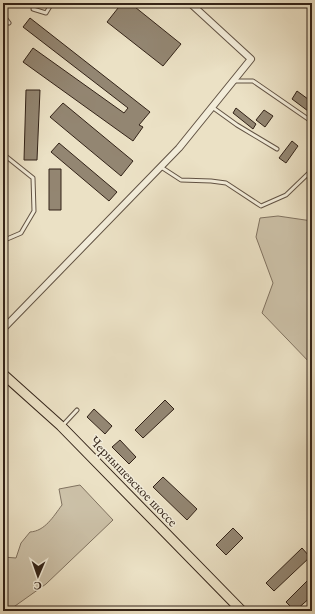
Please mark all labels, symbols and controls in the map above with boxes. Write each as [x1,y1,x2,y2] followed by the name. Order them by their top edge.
[86,432,182,530] street label: Чернышевское шоссе
[18,556,58,596] north arrow
[33,579,42,593] text: С

